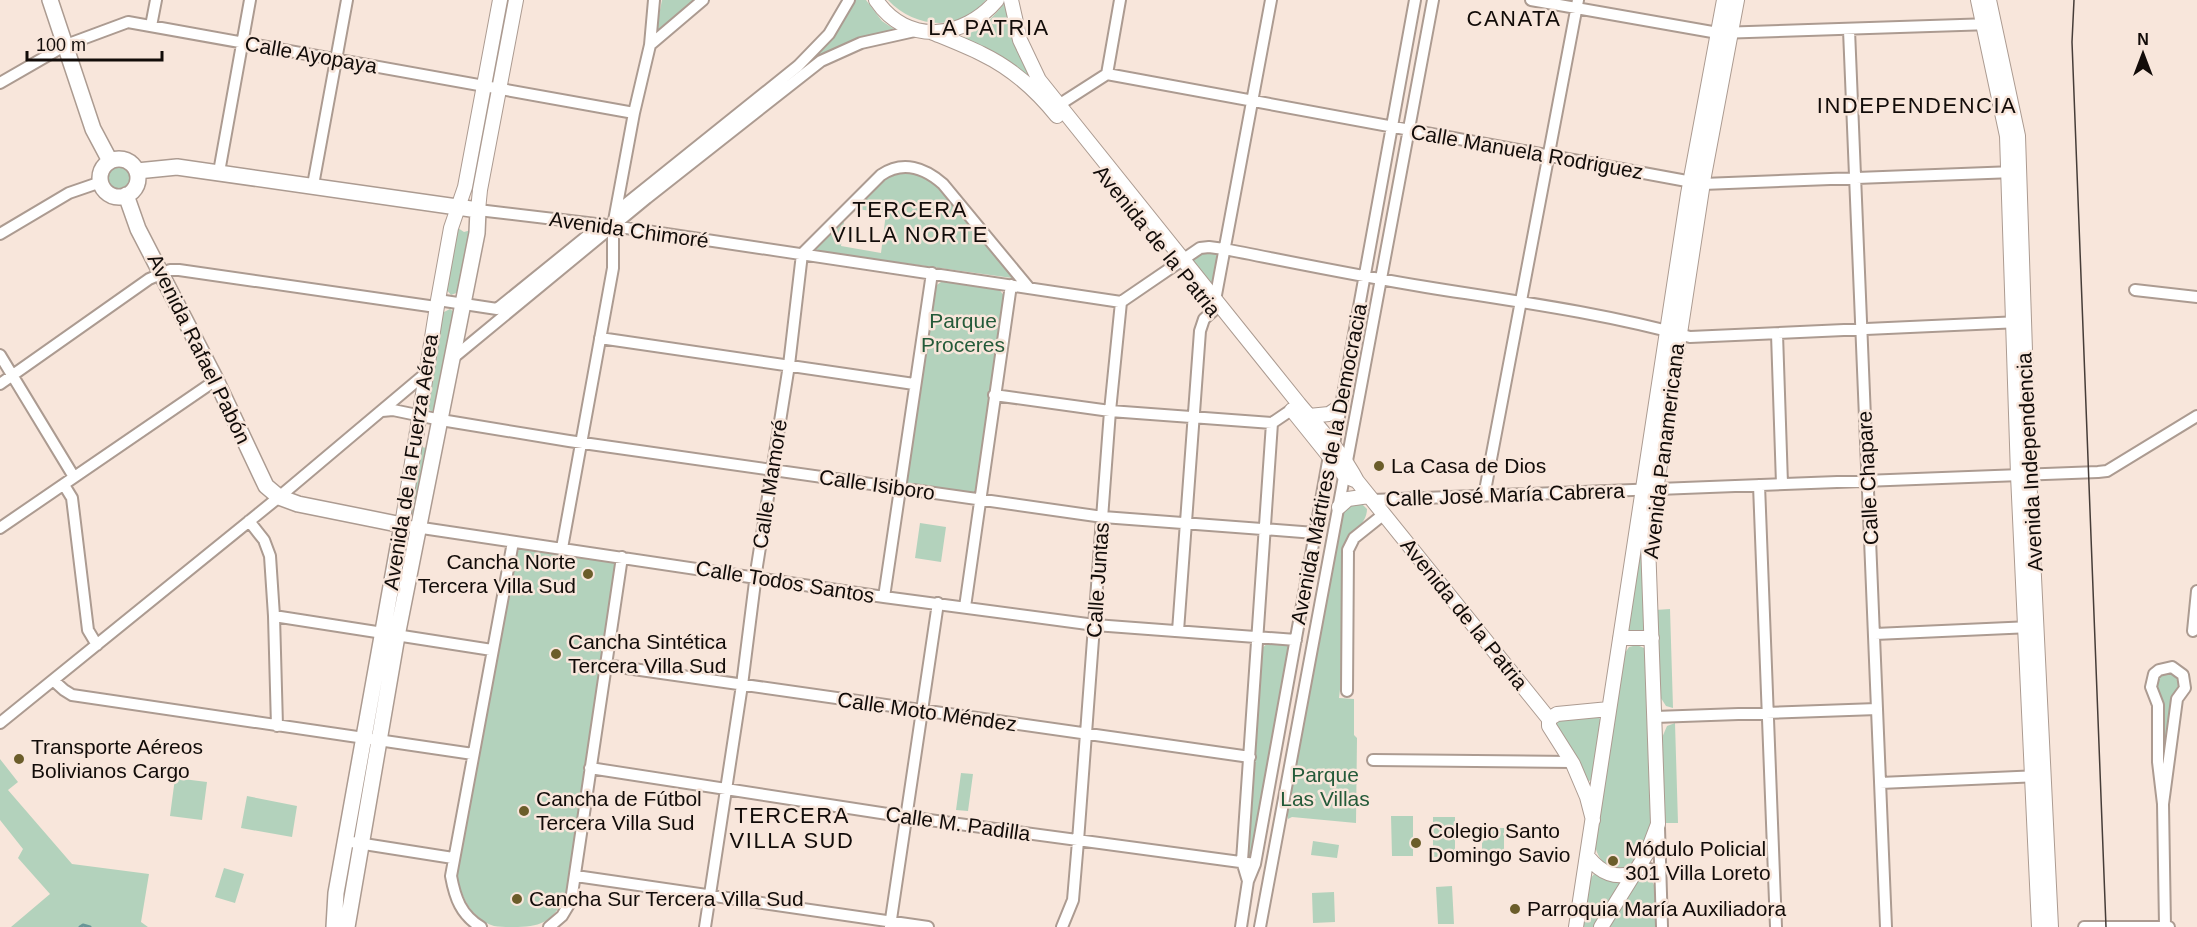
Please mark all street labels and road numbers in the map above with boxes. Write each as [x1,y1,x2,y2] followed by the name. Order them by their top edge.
[243,32,379,78] street label: Calle Ayopaya
[1409,120,1645,183] street label: Calle Manuela Rodriguez
[1089,161,1226,321] street label: Avenida de la Patria
[548,207,710,252] street label: Avenida Chimoré
[143,250,256,448] street label: Avenida Rafael Pabón
[1286,301,1371,626] street label: Avenida Mártires de la Democracia
[379,332,442,592] street label: Avenida de la Fuerza Aérea
[1639,342,1688,560] street label: Avenida Panamericana
[2012,352,2047,572] street label: Avenida Independencia
[1853,410,1882,546] street label: Calle Chapare
[748,418,791,550] street label: Calle Mamoré
[818,465,936,504] street label: Calle Isiboro
[1385,479,1625,510] street label: Calle José María Cabrera
[1082,522,1113,638] street label: Calle Juntas
[1396,534,1533,694] street label: Avenida de la Patria
[694,556,876,607] street label: Calle Todos Santos
[836,688,1018,735] street label: Calle Moto Méndez
[884,802,1032,845] street label: Calle M. Padilla

